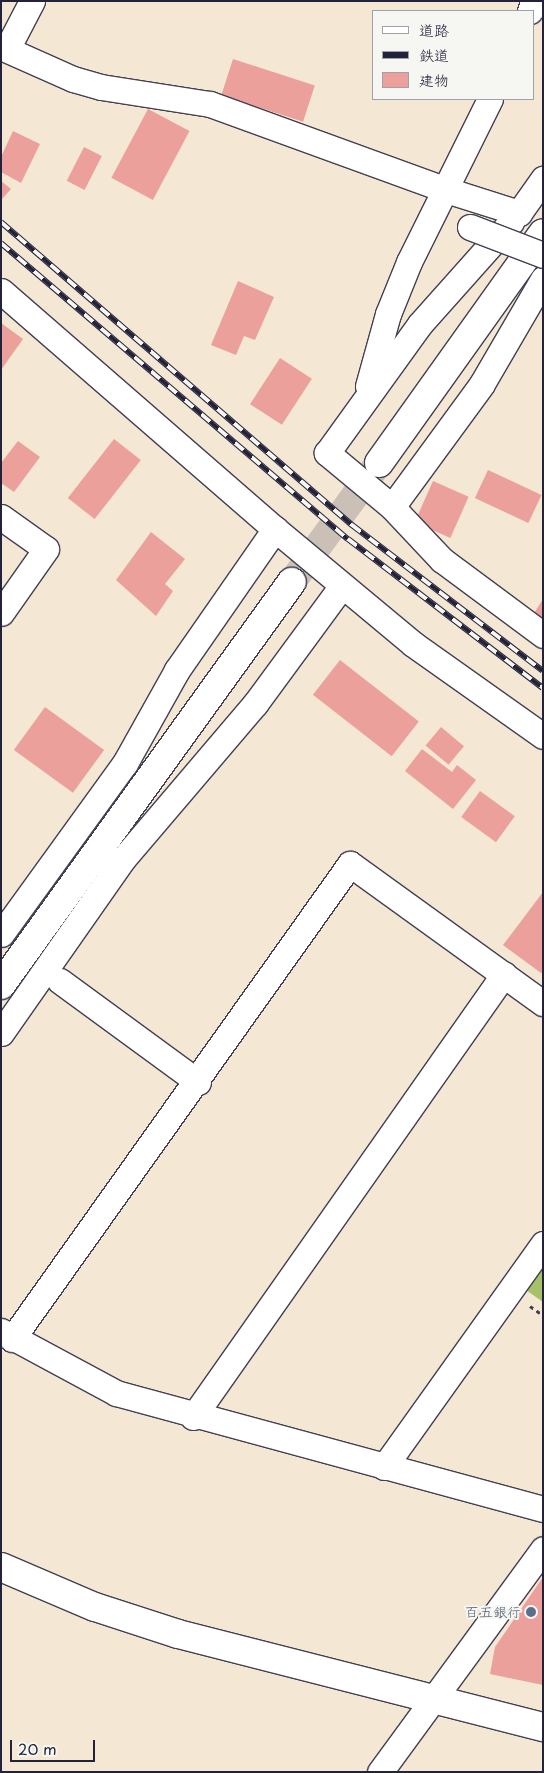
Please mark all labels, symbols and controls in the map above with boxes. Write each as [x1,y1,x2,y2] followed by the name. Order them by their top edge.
[372,10,534,100] legend
[419,18,449,41] text: 道路
[419,43,449,66] text: 鉄道
[419,68,449,91] text: 建物
[465,1604,521,1620] place label: 百五銀行
[525,1606,537,1618] marker: 百五銀行
[12,1730,98,1762] scale bar
[18,1737,57,1760] text: 20 m

